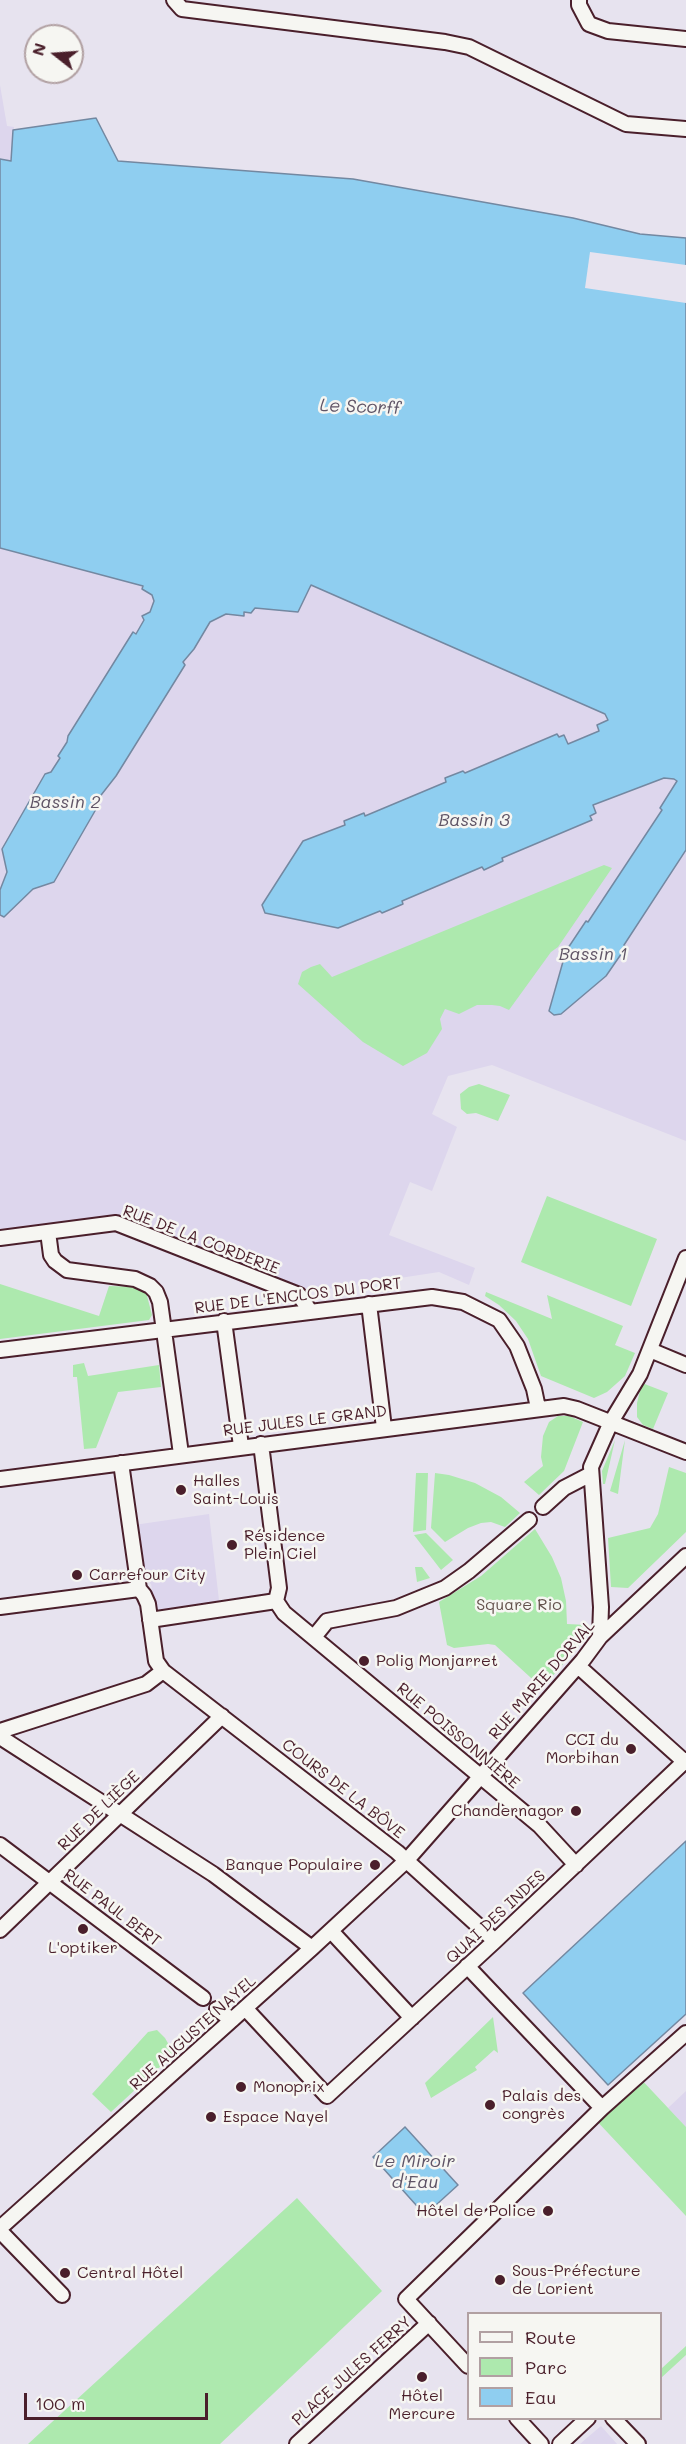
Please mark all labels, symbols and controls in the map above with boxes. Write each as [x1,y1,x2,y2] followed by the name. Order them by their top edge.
[24,24,84,84] north arrow
[26,40,50,58] text: N
[319,395,401,419] water label: Le Scorff
[29,791,101,813] water label: Bassin 2
[438,809,510,831] water label: Bassin 3
[558,943,628,965] water label: Bassin 1
[120,1201,282,1279] street label: RUE DE LA CORDERIE
[193,1274,403,1318] street label: RUE DE L'ENCLOS DU PORT
[222,1401,388,1441] street label: RUE JULES LE GRAND
[193,1471,279,1509] place label: Halles Saint-Louis
[174,1483,188,1497] marker: Halles Saint-Louis
[244,1526,325,1564] place label: Résidence Plein Ciel
[225,1538,239,1552] marker: Résidence Plein Ciel
[89,1565,206,1585] place label: Carrefour City
[70,1568,84,1582] marker: Carrefour City
[476,1595,562,1615] park label: Square Rio
[485,1616,599,1744] street label: RUE MARIE DORVAL
[376,1651,498,1671] place label: Polig Monjarret
[357,1654,371,1668] marker: Polig Monjarret
[393,1679,523,1793] street label: RUE POISSONNIÈRE
[546,1730,619,1768] place label: CCI du Morbihan
[278,1735,408,1843] street label: COURS DE LA BÔVE
[624,1742,638,1756] marker: CCI du Morbihan
[54,1767,144,1855] street label: RUE DE LIÈGE
[451,1801,564,1821] place label: Chandernagor
[569,1804,583,1818] marker: Chandernagor
[225,1855,363,1875] place label: Banque Populaire
[368,1858,382,1872] marker: Banque Populaire
[59,1865,165,1951] street label: RUE PAUL BERT
[442,1866,550,1968] street label: QUAI DES INDES
[76,1922,90,1936] marker: L'optiker
[48,1938,118,1958] place label: L'optiker
[126,1971,260,2095] street label: RUE AUGUSTE NAYEL
[253,2077,325,2097] place label: Monoprix
[234,2080,248,2094] marker: Monoprix
[502,2086,581,2124] place label: Palais des congrès
[483,2098,497,2112] marker: Palais des congrès
[223,2107,328,2127] place label: Espace Nayel
[204,2110,218,2124] marker: Espace Nayel
[375,2150,455,2192] water label: Le Miroir d'Eau
[416,2201,536,2221] place label: Hôtel de Police
[541,2204,555,2218] marker: Hôtel de Police
[512,2261,641,2299] place label: Sous-Préfecture de Lorient
[77,2263,183,2283] place label: Central Hôtel
[58,2266,72,2280] marker: Central Hôtel
[493,2273,507,2287] marker: Sous-Préfecture de Lorient
[288,2312,416,2430] street label: PLACE JULES FERRY
[467,2312,662,2420] legend
[525,2325,576,2349] text: Route
[525,2355,567,2379] text: Parc
[415,2370,429,2384] marker: Hôtel Mercure
[27,2381,212,2419] scale bar
[525,2385,556,2409] text: Eau
[389,2386,455,2424] place label: Hôtel Mercure
[35,2391,85,2415] text: 100 m

